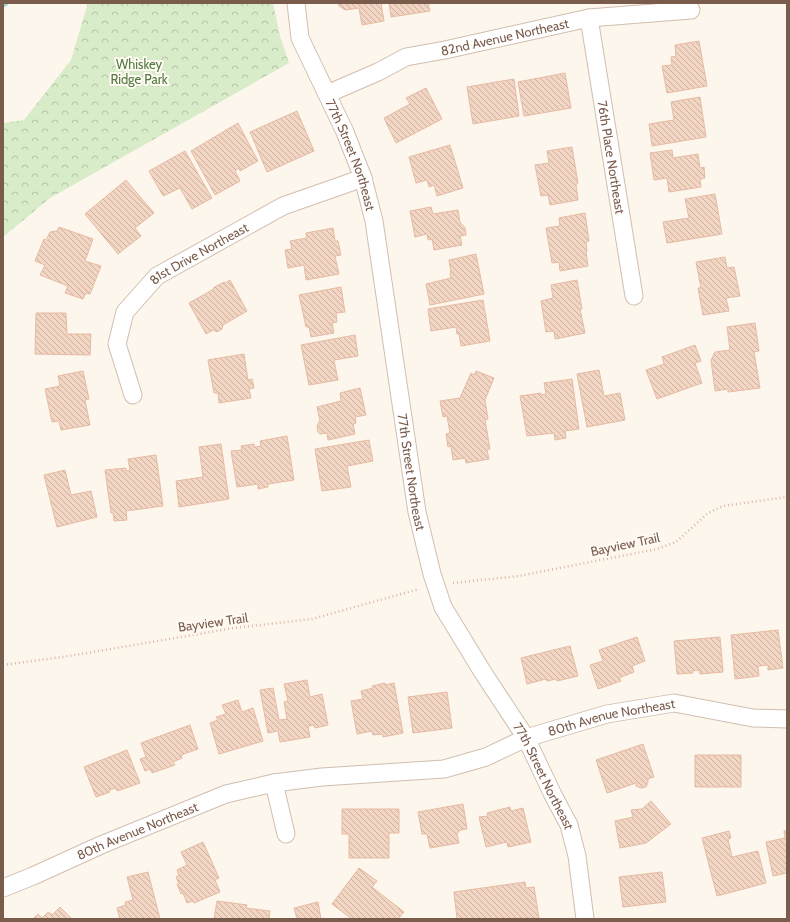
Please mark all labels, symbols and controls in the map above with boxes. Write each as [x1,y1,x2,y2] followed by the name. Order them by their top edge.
[439,15,571,59] street label: 82nd Avenue Northeast
[110,56,168,87] park label: Whiskey Ridge Park
[322,96,379,213] street label: 77th Street Northeast
[594,99,629,216] street label: 76th Place Northeast
[146,219,252,288] street label: 81st Drive Northeast
[395,412,429,533] street label: 77th Street Northeast
[589,529,661,559] street label: Bayview Trail
[177,609,249,635] street label: Bayview Trail
[546,695,677,739] street label: 80th Avenue Northeast
[510,719,578,831] street label: 77th Street Northeast
[74,798,201,863] street label: 80th Avenue Northeast

